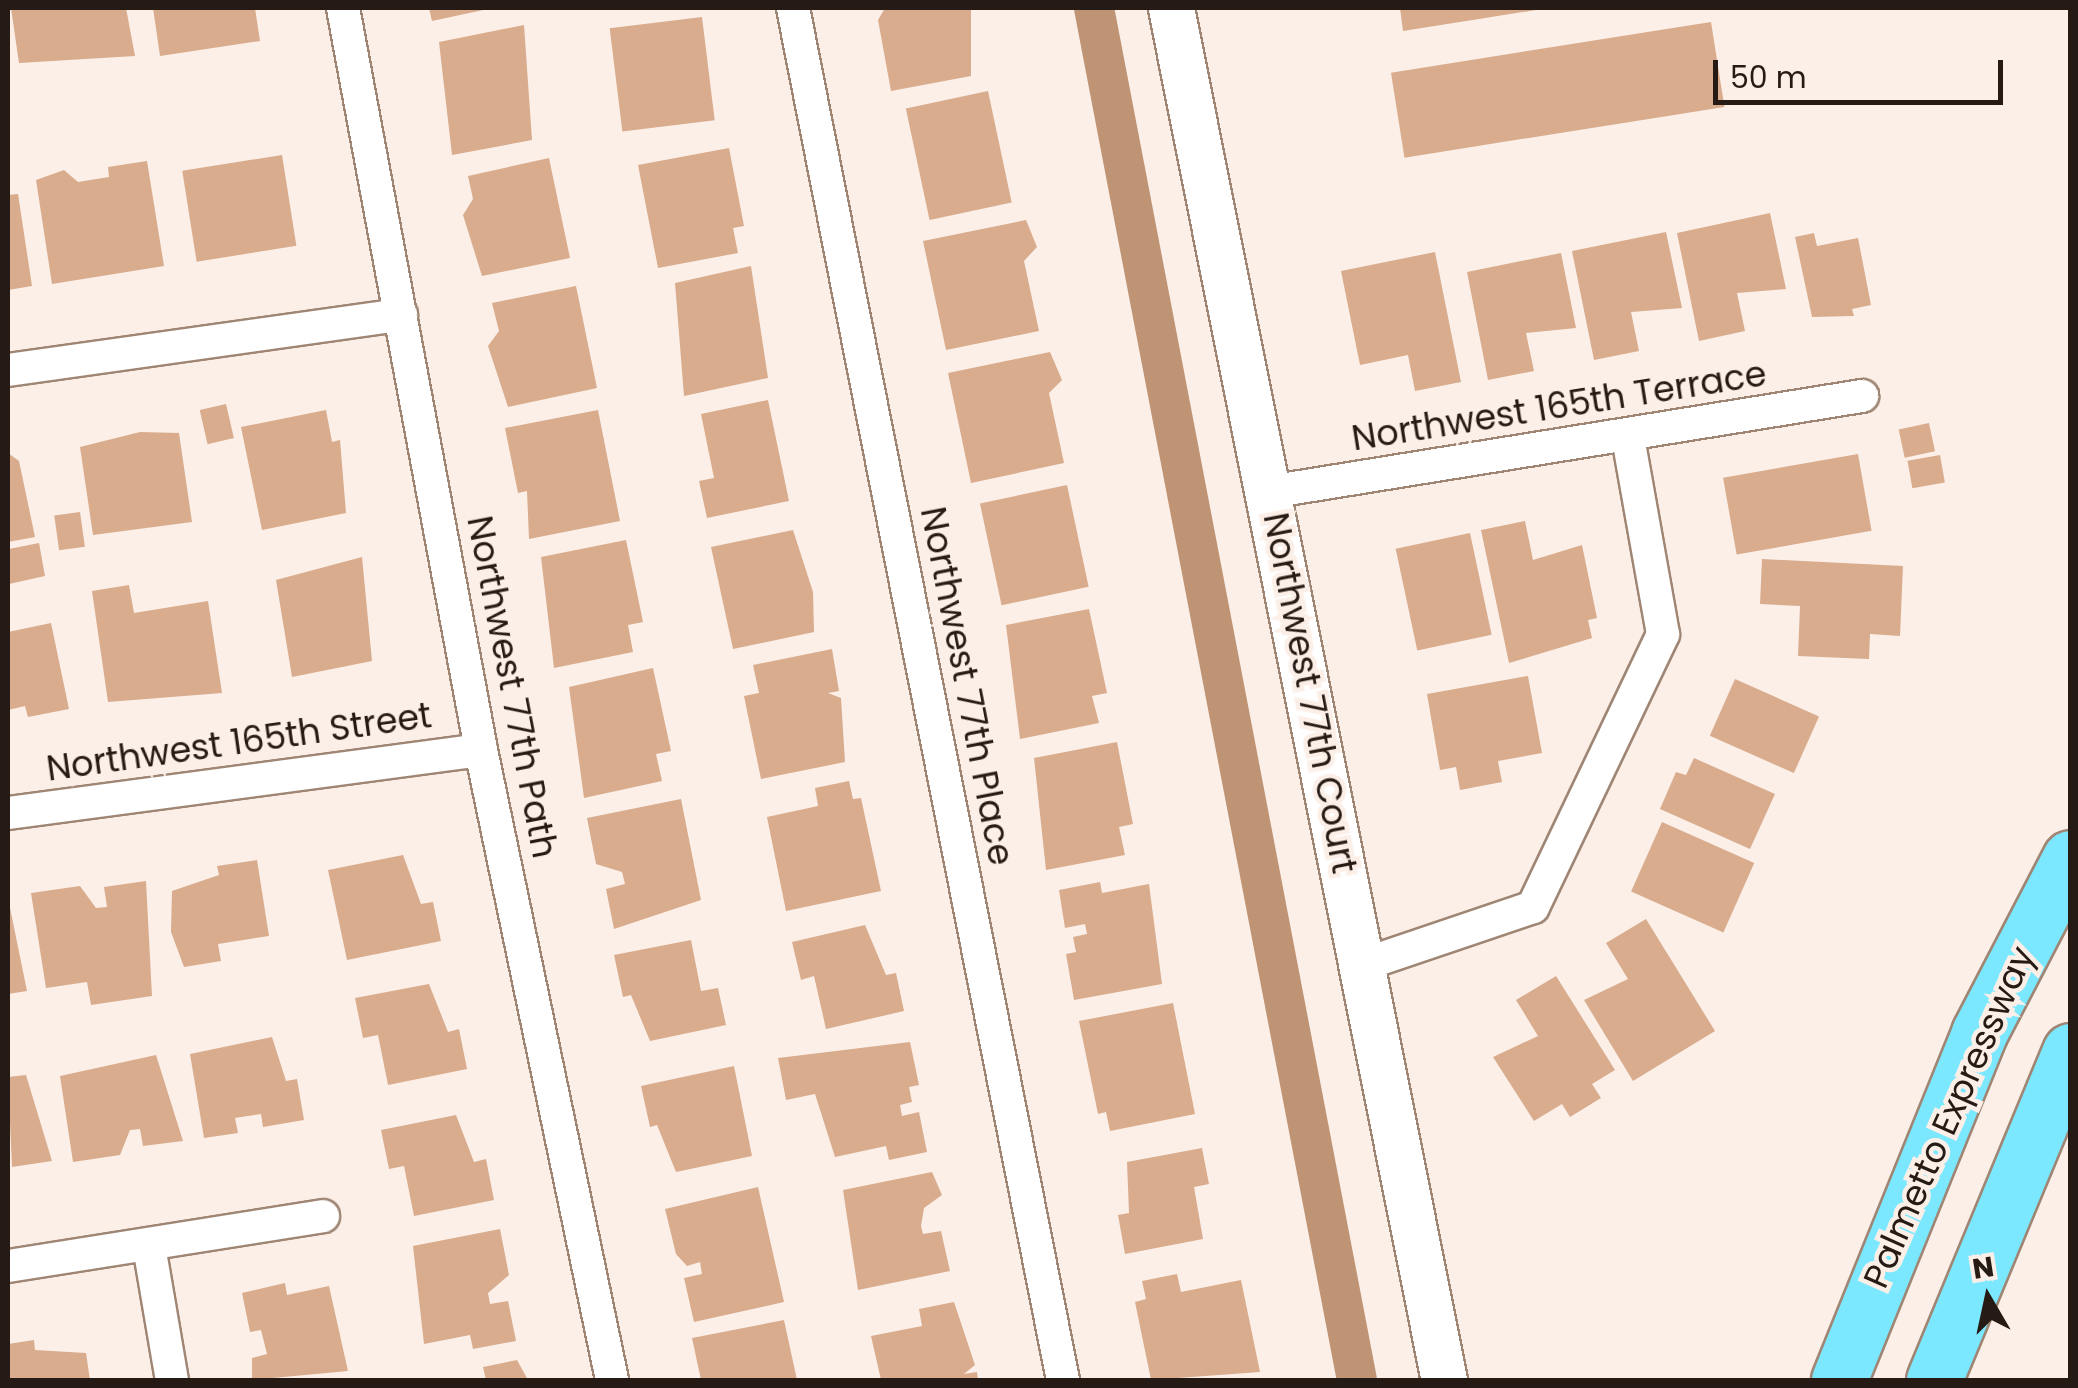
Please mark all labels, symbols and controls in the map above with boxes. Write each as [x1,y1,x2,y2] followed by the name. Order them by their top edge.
[1718,40,2008,102] scale bar
[1730,56,1807,99] text: 50 m
[1349,352,1769,460] street label: Northwest 165th Terrace
[912,503,1022,869] street label: Northwest 77th Place
[1254,509,1366,877] street label: Northwest 77th Court
[458,512,566,862] street label: Northwest 77th Path
[44,694,434,790] street label: Northwest 165th Street
[1855,940,2043,1294] street label: Palmetto Expressway
[1970,1247,1997,1289] text: N
[1938,1248,2038,1348] north arrow

